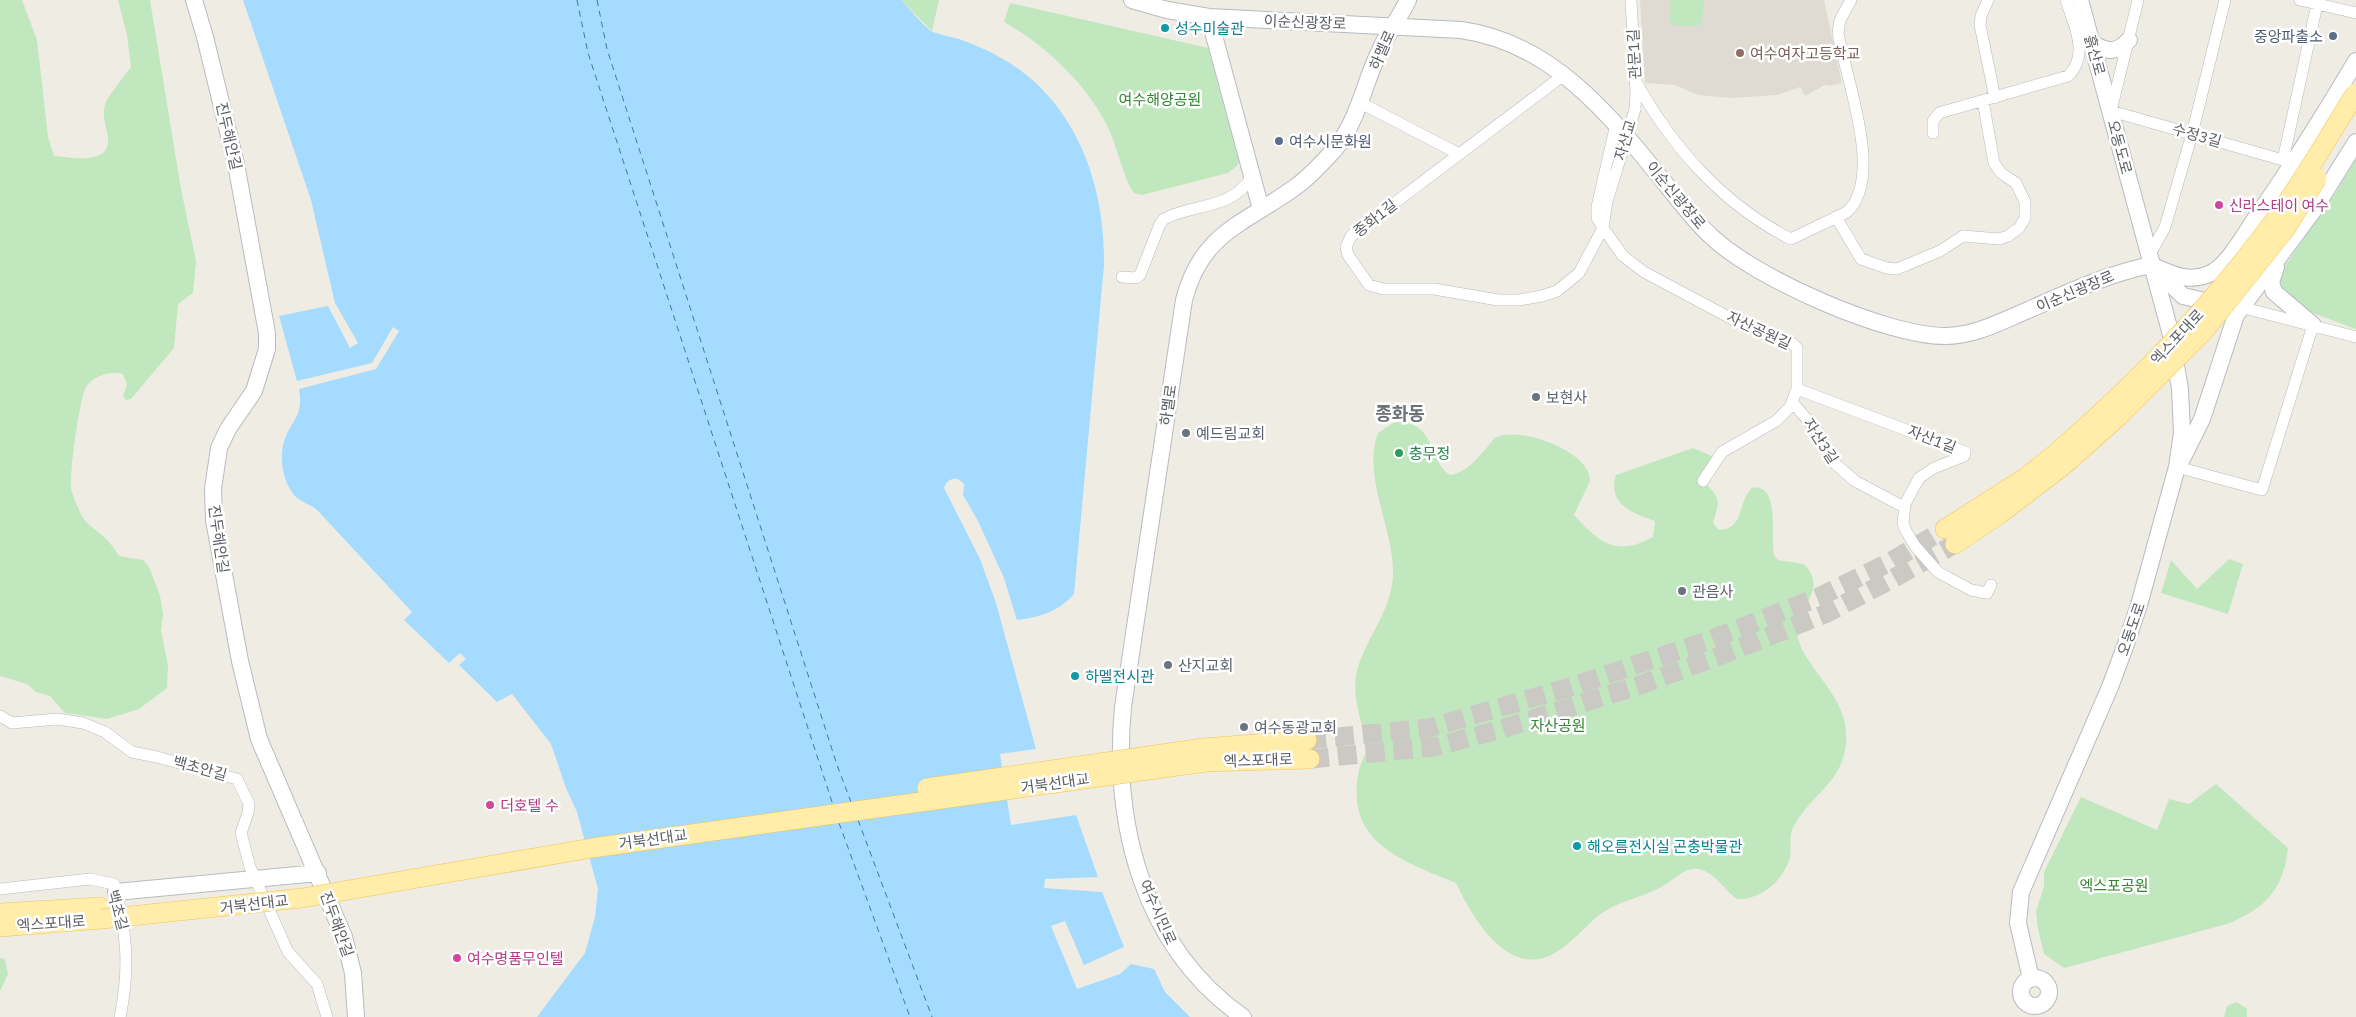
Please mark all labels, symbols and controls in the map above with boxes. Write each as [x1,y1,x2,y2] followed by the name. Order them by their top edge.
[1263,11,1347,33] street label: 이순신광장로
[1175,19,1244,38] place label: 성수미술관
[1159,22,1171,34] marker: 성수미술관
[1365,27,1399,73] street label: 하멜로
[2254,27,2323,46] place label: 중앙파출소
[1623,28,1645,80] street label: 관문1길
[2327,30,2339,42] marker: 중앙파출소
[2080,33,2110,77] street label: 흙산로
[1750,44,1860,63] place label: 여수여자고등학교
[1734,47,1746,59] marker: 여수여자고등학교
[1119,90,1201,109] park label: 여수해양공원
[212,100,246,172] street label: 진두해안길
[1610,117,1640,163] street label: 자산교
[2104,118,2136,176] street label: 오동도로
[2170,119,2224,151] street label: 수정3길
[1289,132,1372,151] place label: 여수시문화원
[1273,135,1285,147] marker: 여수시문화원
[1642,157,1710,233] street label: 이순신광장로
[1349,195,1401,241] street label: 종화1길
[2229,196,2329,215] place label: 신라스테이 여수
[2213,199,2225,211] marker: 신라스테이 여수
[2033,266,2117,316] street label: 이순신광장로
[2147,305,2207,369] street label: 엑스포대로
[1724,307,1794,353] street label: 자산공원길
[1156,383,1180,427] street label: 하멜로
[1546,388,1588,407] place label: 보현사
[1530,391,1542,403] marker: 보현사
[1375,402,1425,425] district label: 종화동
[1799,415,1843,467] street label: 자산3길
[1905,421,1959,457] street label: 자산1길
[1196,424,1265,443] place label: 예드림교회
[1180,427,1192,439] marker: 예드림교회
[1409,444,1450,463] place label: 충무정
[1393,447,1405,459] marker: 충무정
[205,504,233,574] street label: 진두해안길
[1692,582,1734,601] place label: 관음사
[1676,585,1688,597] marker: 관음사
[2113,600,2149,658] street label: 오동도로
[1178,656,1233,675] place label: 산지교회
[1162,659,1174,671] marker: 산지교회
[1085,667,1154,686] place label: 하멜전시관
[1069,670,1081,682] marker: 하멜전시관
[1530,716,1586,735] park label: 자산공원
[1254,718,1337,737] place label: 여수동광교회
[1238,721,1250,733] marker: 여수동광교회
[1223,749,1293,771] street label: 엑스포대로
[171,752,229,784] street label: 백초안길
[1020,769,1090,797] street label: 거북선대교
[500,796,559,815] place label: 더호텔 수
[484,799,496,811] marker: 더호텔 수
[618,825,688,853] street label: 거북선대교
[1587,837,1743,856] place label: 해오름전시실 곤충박물관
[1571,840,1583,852] marker: 해오름전시실 곤충박물관
[2079,876,2149,895] park label: 엑스포공원
[1135,877,1181,947] street label: 여수시민로
[103,888,133,932] street label: 백초길
[316,888,358,960] street label: 진두해안길
[219,890,289,918] street label: 거북선대교
[16,911,86,935] street label: 엑스포대로
[467,949,564,968] place label: 여수명품무인텔
[451,952,463,964] marker: 여수명품무인텔

